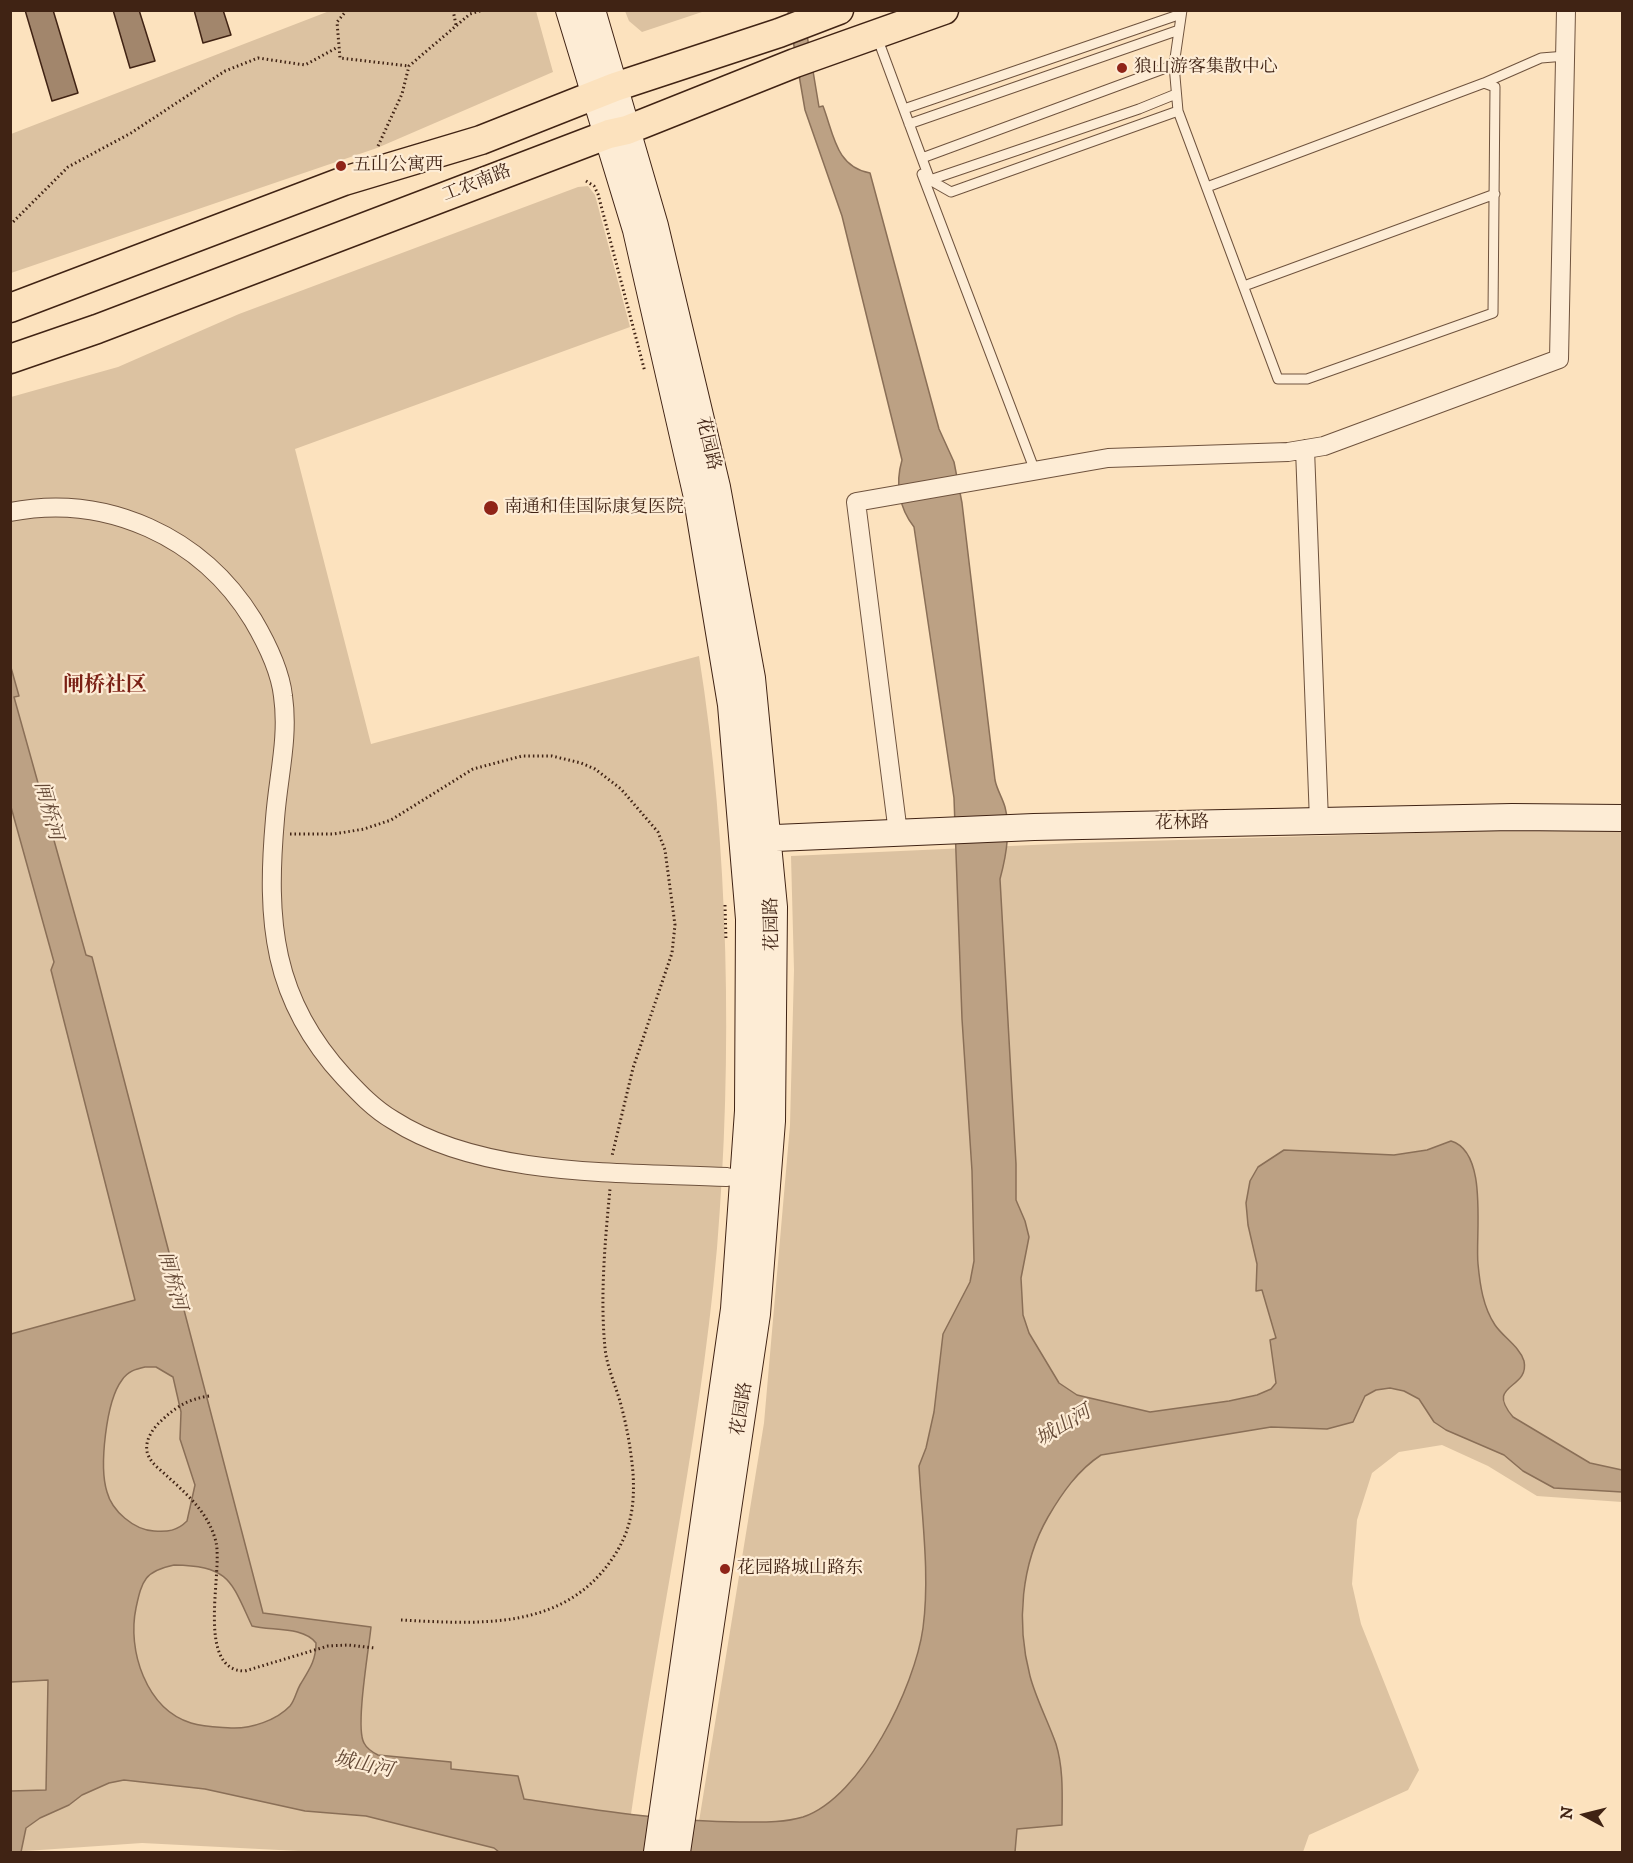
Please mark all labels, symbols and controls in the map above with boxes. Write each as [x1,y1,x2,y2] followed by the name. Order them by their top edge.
[1134,57,1278,79] place label: 狼山游客集散中心
[1115,61,1129,75] marker: 狼山游客集散中心
[353,155,443,177] place label: 五山公寓西
[334,159,348,173] marker: 五山公寓西
[440,161,514,207] street label: 工农南路
[690,415,724,473] street label: 花园路
[504,497,684,519] place label: 南通和佳国际康复医院
[482,499,500,517] marker: 南通和佳国际康复医院
[63,674,147,700] district label: 闸桥社区
[28,779,66,843] water label: 闸桥河
[1155,813,1209,835] street label: 花林路
[762,897,784,951] street label: 花园路
[152,1249,190,1313] water label: 闸桥河
[728,1381,758,1437] street label: 花园路
[1032,1401,1096,1453] water label: 城山河
[737,1558,863,1580] place label: 花园路城山路东
[718,1562,732,1576] marker: 花园路城山路东
[331,1748,395,1784] water label: 城山河
[1555,1785,1615,1845] north arrow
[1556,1805,1578,1821] text: N

